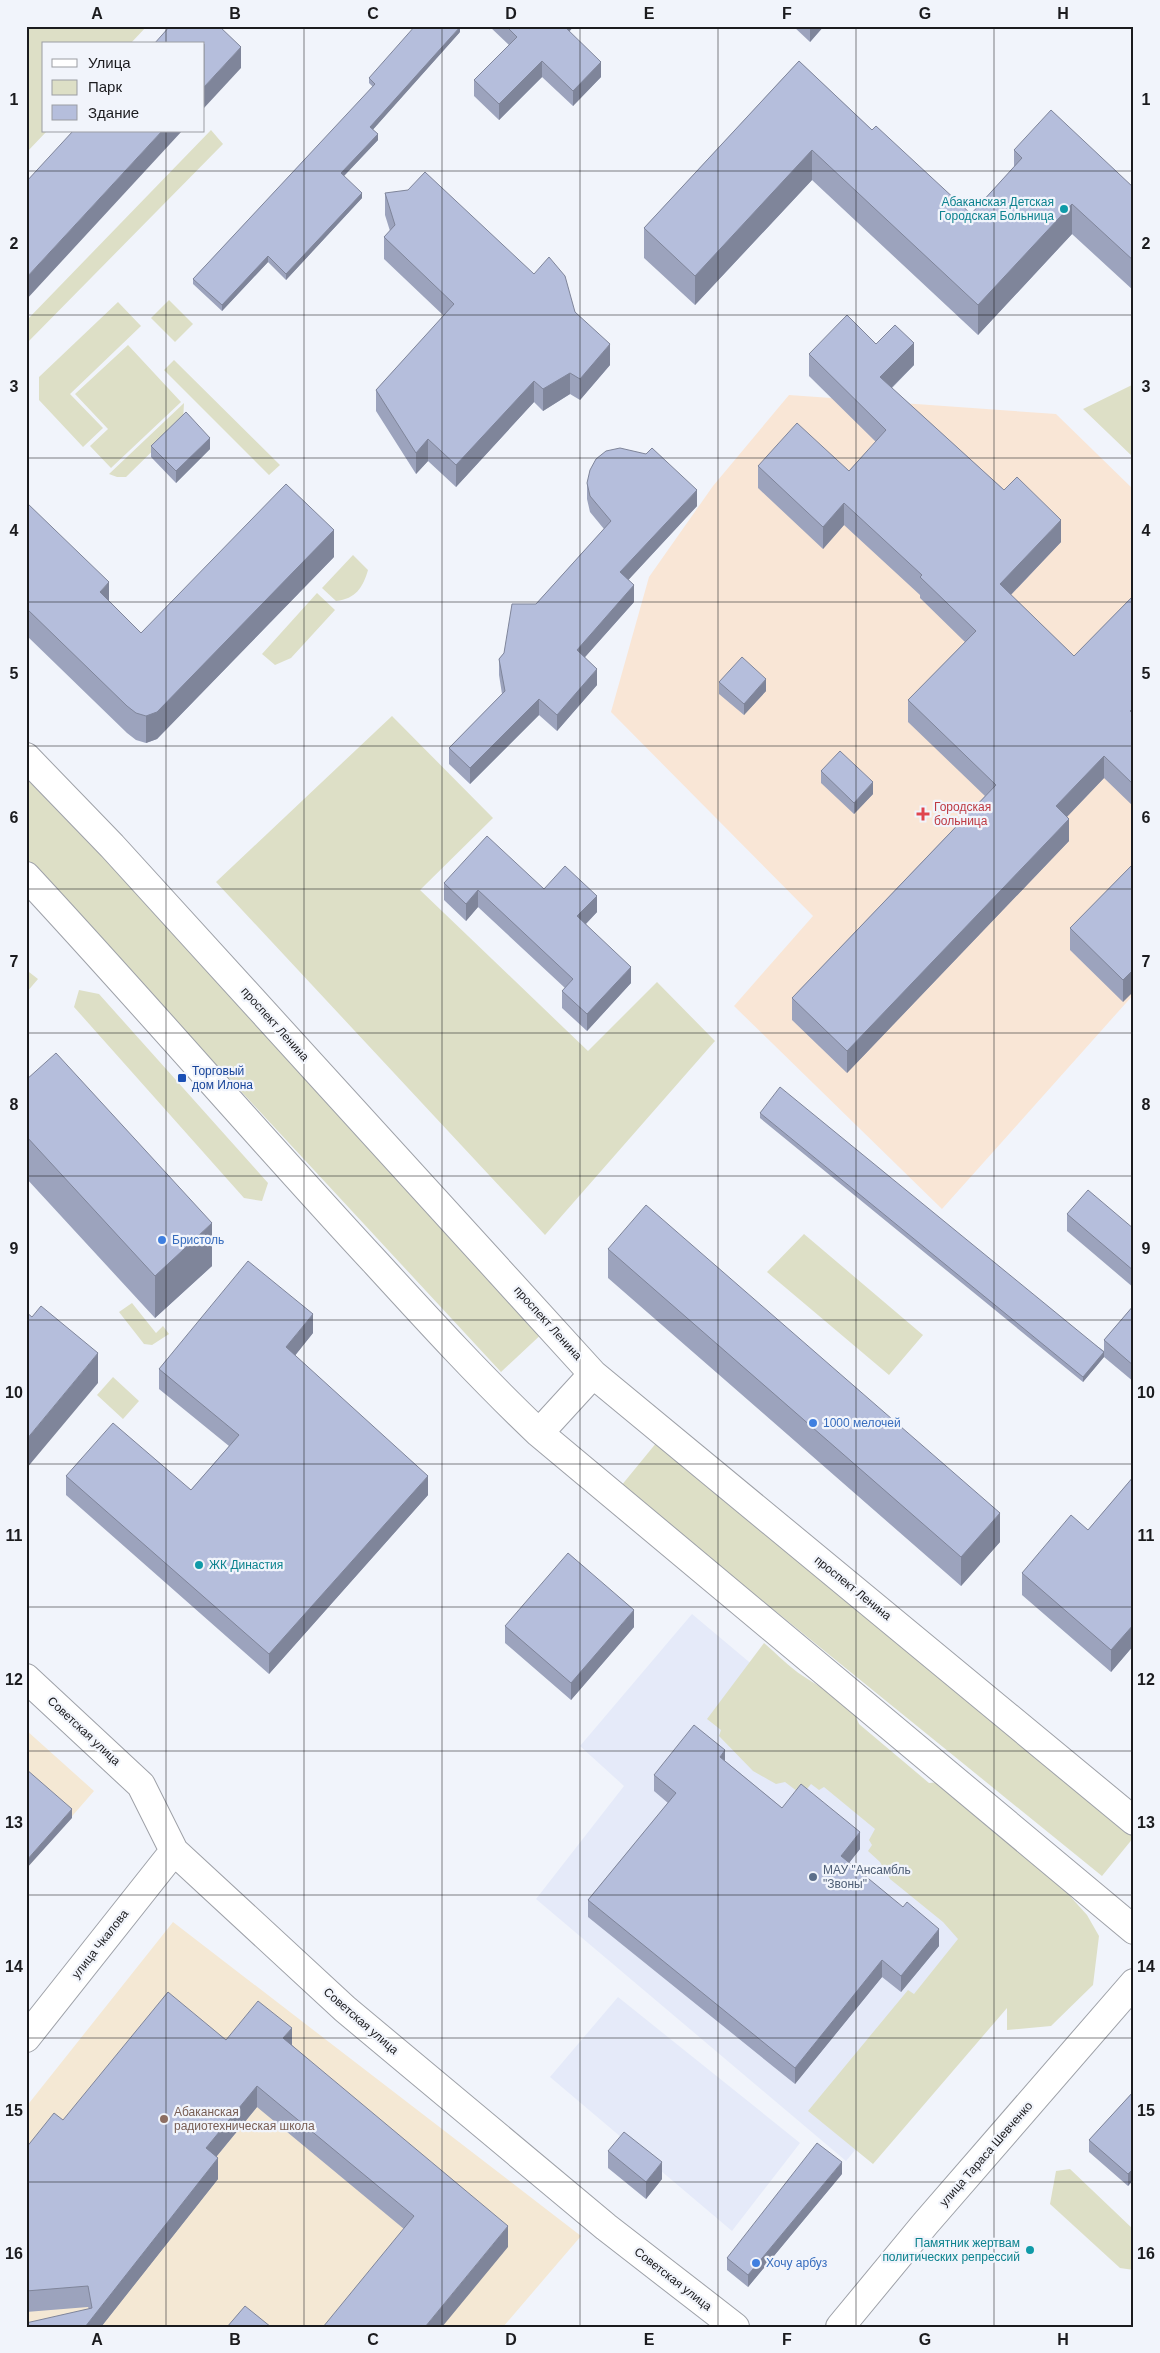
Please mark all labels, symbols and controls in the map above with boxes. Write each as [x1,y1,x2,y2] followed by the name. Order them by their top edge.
[91,5,103,22] text: A
[229,5,241,22] text: B
[367,5,379,22] text: C
[505,5,517,22] text: D
[644,5,655,22] text: E
[782,5,792,22] text: F
[919,5,931,22] text: G
[1057,5,1069,22] text: H
[42,42,205,132] legend
[88,54,131,71] text: Улица
[88,78,122,95] text: Парк
[10,91,19,108] text: 1
[1142,91,1151,108] text: 1
[88,104,139,121] text: Здание
[939,195,1054,223] place label: Абаканская Детская Городская Больница
[1058,203,1070,215] marker: Абаканская Детская Городская Больница
[10,235,19,252] text: 2
[1142,235,1151,252] text: 2
[10,378,19,395] text: 3
[1142,378,1151,395] text: 3
[10,522,19,539] text: 4
[1142,522,1151,539] text: 4
[10,665,19,682] text: 5
[1142,665,1151,682] text: 5
[934,800,991,828] place label: Городская больница
[916,807,930,821] marker: Городская больница
[10,809,19,826] text: 6
[1142,809,1151,826] text: 6
[10,953,19,970] text: 7
[1142,953,1151,970] text: 7
[238,984,312,1064] street label: проспект Ленина
[192,1064,253,1092] place label: Торговый дом Илона
[176,1072,188,1084] marker: Торговый дом Илона
[10,1096,19,1113] text: 8
[1142,1096,1151,1113] text: 8
[172,1233,224,1247] place label: Бристоль
[156,1234,168,1246] marker: Бристоль
[10,1240,19,1257] text: 9
[1142,1240,1151,1257] text: 9
[511,1283,585,1363] street label: проспект Ленина
[5,1384,23,1401] text: 10
[1137,1384,1155,1401] text: 10
[823,1416,901,1430] place label: 1000 мелочей
[807,1417,819,1429] marker: 1000 мелочей
[6,1527,23,1544] text: 11
[1138,1527,1155,1544] text: 11
[812,1553,894,1623] street label: проспект Ленина
[209,1558,283,1572] place label: ЖК Династия
[193,1559,205,1571] marker: ЖК Династия
[5,1671,23,1688] text: 12
[1137,1671,1155,1688] text: 12
[45,1694,123,1768] street label: Советская улица
[5,1814,23,1831] text: 13
[1137,1814,1155,1831] text: 13
[823,1863,911,1891] place label: МАУ "Ансамбль "Звоны"
[807,1871,819,1883] marker: МАУ "Ансамбль "Звоны"
[69,1907,131,1981] street label: улица Чкалова
[5,1958,23,1975] text: 14
[1137,1958,1155,1975] text: 14
[321,1985,401,2057] street label: Советская улица
[937,2098,1036,2209] street label: улица Тараса Шевченко
[5,2102,23,2119] text: 15
[1137,2102,1155,2119] text: 15
[174,2105,315,2133] place label: Абаканская радиотехническая школа
[158,2113,170,2125] marker: Абаканская радиотехническая школа
[882,2236,1020,2264] place label: Памятник жертвам политических репрессий
[632,2244,715,2314] street label: Советская улица
[1024,2244,1036,2256] marker: Памятник жертвам политических репрессий
[5,2245,23,2262] text: 16
[1137,2245,1155,2262] text: 16
[766,2256,828,2270] place label: Хочу арбуз
[750,2257,762,2269] marker: Хочу арбуз
[91,2331,103,2348] text: A
[229,2331,241,2348] text: B
[367,2331,379,2348] text: C
[505,2331,517,2348] text: D
[644,2331,655,2348] text: E
[782,2331,792,2348] text: F
[919,2331,931,2348] text: G
[1057,2331,1069,2348] text: H

